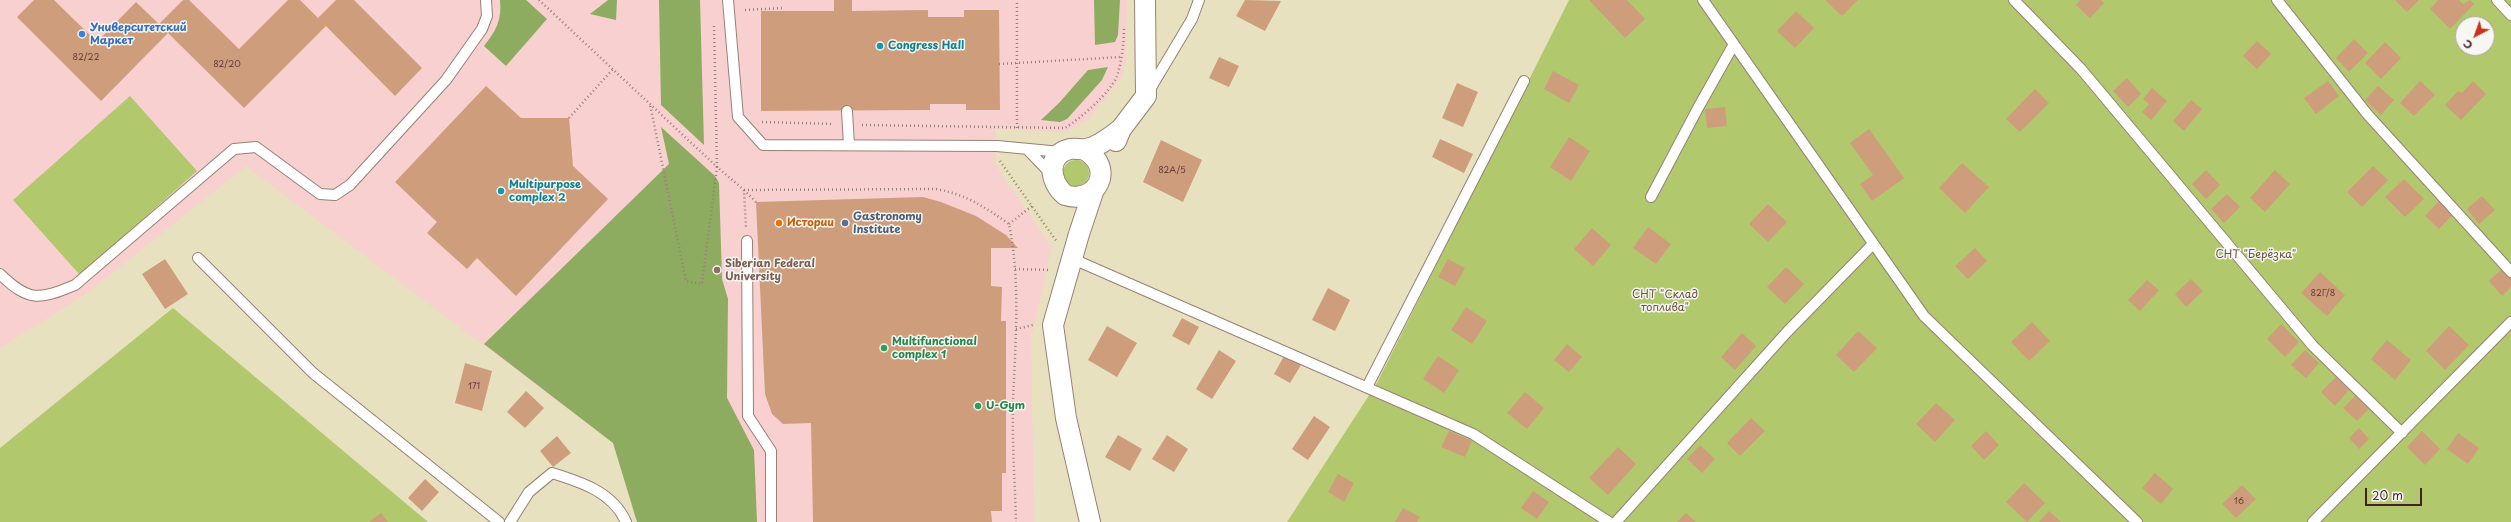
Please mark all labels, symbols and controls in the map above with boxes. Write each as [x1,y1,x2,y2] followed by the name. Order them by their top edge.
[2455,16,2495,56] north arrow
[90,21,187,47] place label: Университетский Маркет
[77,29,87,39] marker: Университетский Маркет
[2459,36,2476,54] text: С
[888,39,964,53] place label: Congress Hall
[875,41,885,51] marker: Congress Hall
[73,53,99,63] house number: 82/22
[213,60,241,70] house number: 82/20
[1158,166,1186,176] house number: 82А/5
[509,178,581,204] place label: Multipurpose complex 2
[496,186,506,196] marker: Multipurpose complex 2
[853,210,922,236] place label: Gastronomy Institute
[787,216,834,230] place label: Истории
[774,218,784,228] marker: Истории
[840,218,850,228] marker: Gastronomy Institute
[2216,248,2296,262] park label: СНТ "Берёзка"
[725,257,815,283] place label: Siberian Federal University
[712,265,722,275] marker: Siberian Federal University
[1632,288,1698,314] park label: СНТ "Склад топлива"
[2311,289,2335,299] house number: 82Г/8
[892,335,977,361] place label: Multifunctional complex 1
[879,343,889,353] marker: Multifunctional complex 1
[468,382,480,392] house number: 171
[986,399,1025,413] place label: U-Gym
[973,401,983,411] marker: U-Gym
[2367,480,2424,506] scale bar
[2372,486,2403,504] text: 20 m
[2234,497,2244,507] house number: 16

